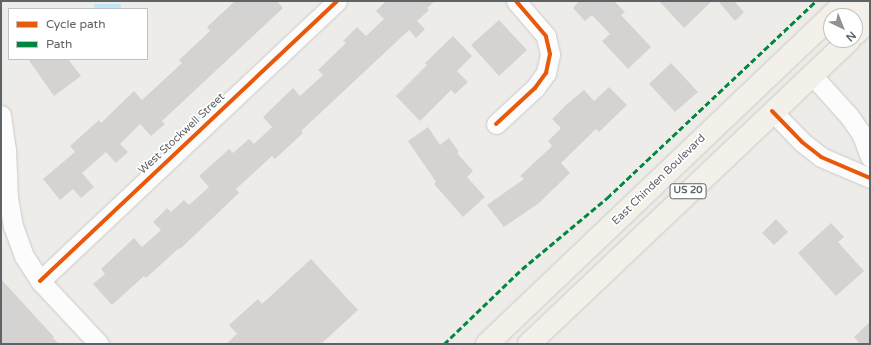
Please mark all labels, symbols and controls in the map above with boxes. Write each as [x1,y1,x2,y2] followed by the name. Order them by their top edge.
[8,8,148,60] legend
[823,8,863,48] north arrow
[46,17,105,31] text: Cycle path
[843,29,859,44] text: N
[46,37,72,51] text: Path
[136,91,228,177] street label: West Stockwell Street
[610,132,708,228] street label: East Chinden Boulevard
[669,183,707,199] road number: US 20

